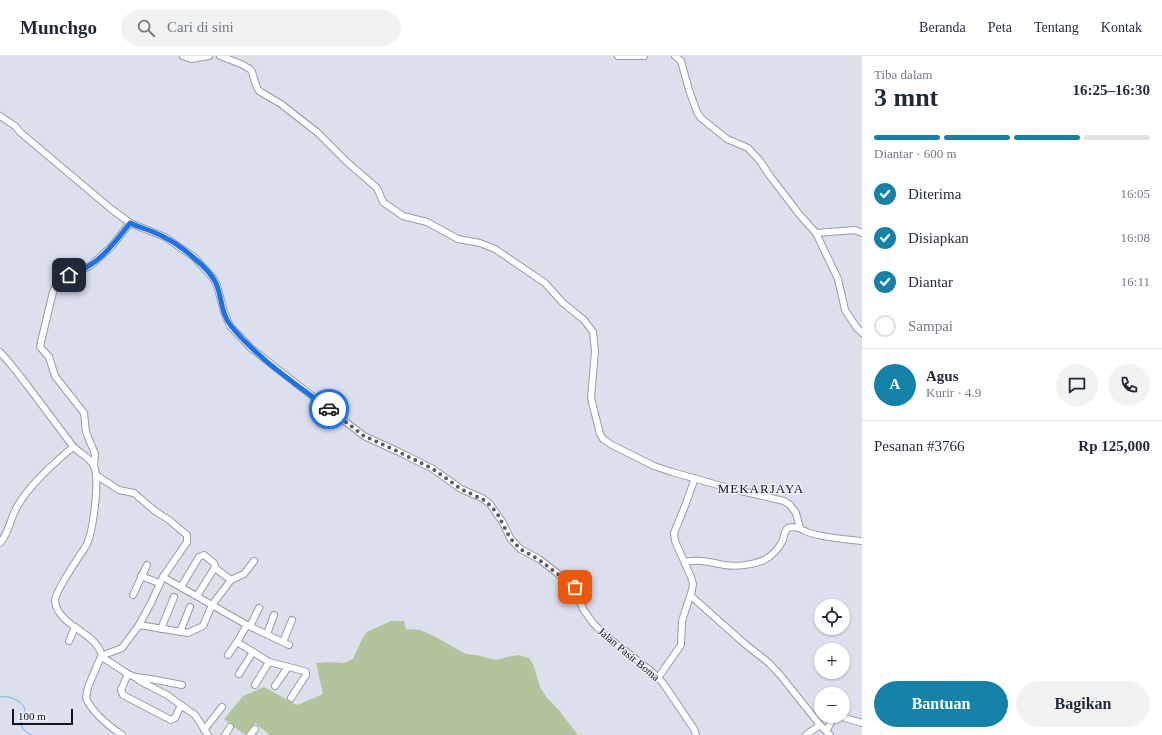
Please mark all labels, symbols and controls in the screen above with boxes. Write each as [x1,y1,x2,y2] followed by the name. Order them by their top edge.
[121,10,401,46] search box
[20,17,97,38] text: Munchgo
[135,17,157,39] icon: search
[167,19,234,35] text: Cari di sini
[919,20,966,35] text: Beranda
[988,20,1012,35] text: Peta
[1034,20,1079,35] text: Tentang
[1101,20,1142,35] text: Kontak
[874,67,932,82] text: Tiba dalam
[1073,82,1150,98] text: 16:25–16:30
[874,83,938,112] text: 3 mnt
[874,146,957,161] text: Diantar · 600 m
[874,183,896,205] icon: check
[908,186,961,202] text: Diterima
[1120,186,1150,201] text: 16:05
[874,227,896,249] icon: check
[908,230,969,246] text: Disiapkan
[1120,230,1150,245] text: 16:08
[52,258,86,292] pin
[58,264,80,286] icon: home
[874,271,896,293] icon: check
[908,274,953,290] text: Diantar
[1121,274,1150,289] text: 16:11
[908,318,953,334] text: Sampai
[1056,364,1098,406] button: chat
[1108,364,1150,406] button: phone
[926,368,959,384] text: Agus
[890,376,900,392] text: A
[926,385,981,400] text: Kurir · 4.9
[309,389,349,429] courier
[318,398,340,420] icon: car
[874,438,964,454] text: Pesanan #3766
[1078,438,1150,454] text: Rp 125,000
[718,481,804,496] district label: MEKARJAYA
[558,570,592,604] pin
[564,576,586,598] icon: bag
[814,599,850,723] map controls
[814,599,850,635] button: locate
[596,625,662,683] street label: Jalan Pasir Boma
[814,643,850,679] button: +
[874,681,1008,727] button: Bantuan
[1016,681,1150,727] button: Bagikan
[814,687,850,723] button: −
[12,707,73,726] scale bar
[18,710,46,722] text: 100 m

